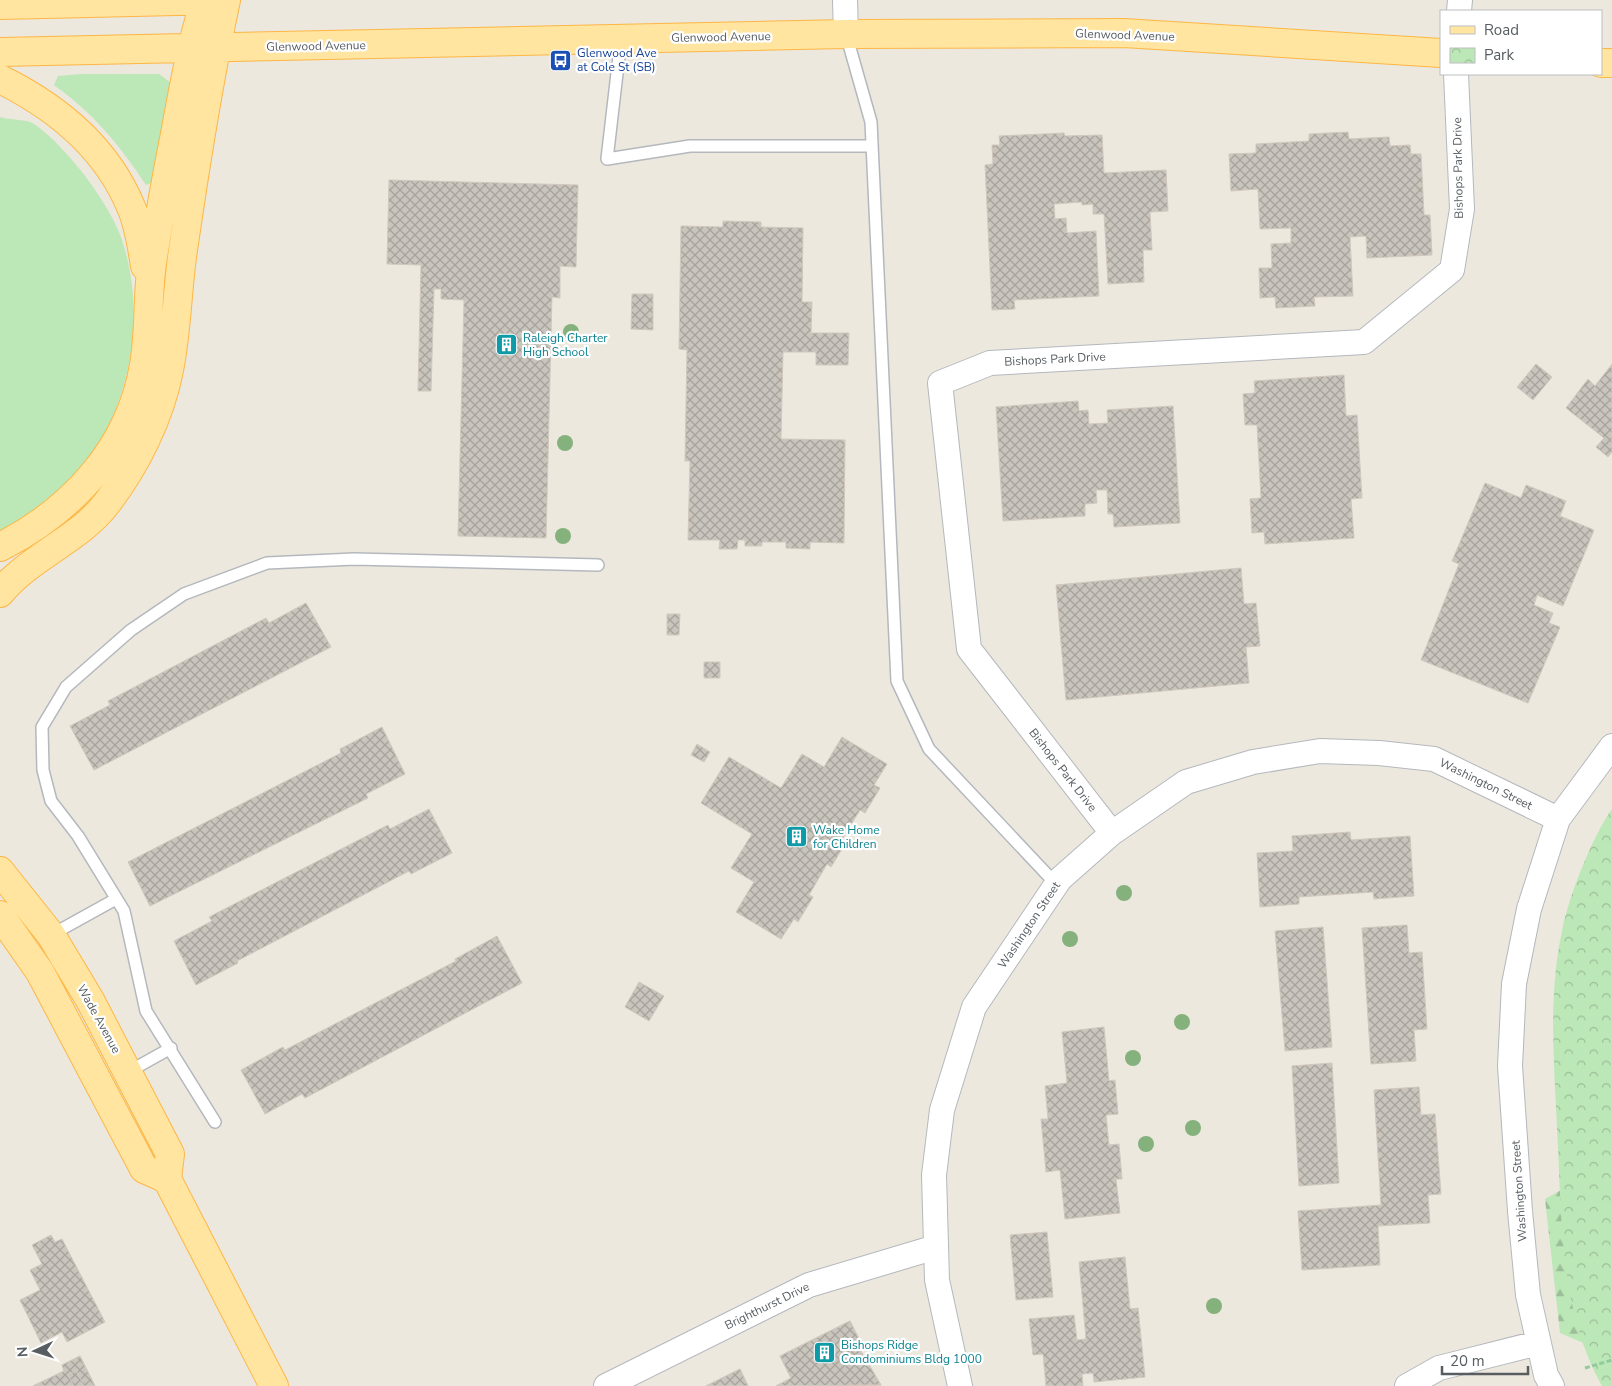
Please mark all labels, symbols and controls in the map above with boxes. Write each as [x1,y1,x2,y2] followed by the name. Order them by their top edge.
[1440,10,1602,75] legend
[1484,20,1519,40] text: Road
[1075,25,1175,45] street label: Glenwood Avenue
[671,28,771,46] street label: Glenwood Avenue
[266,37,366,55] street label: Glenwood Avenue
[577,45,657,75] place label: Glenwood Ave at Cole St (SB)
[1484,45,1514,65] text: Park
[549,48,573,72] bus stop icon: Glenwood Ave at Cole St (SB)
[1449,117,1467,219] street label: Bishops Park Drive
[523,330,608,360] place label: Raleigh Charter High School
[495,333,519,357] building icon: Raleigh Charter High School
[1004,348,1106,370] street label: Bishops Park Drive
[1025,725,1101,815] street label: Bishops Park Drive
[1437,755,1536,814] street label: Washington Street
[813,822,880,852] place label: Wake Home for Children
[785,825,809,849] building icon: Wake Home for Children
[994,878,1064,972] street label: Washington Street
[74,982,124,1056] street label: Wade Avenue
[1507,1139,1531,1242] street label: Washington Street
[722,1279,812,1333] street label: Brighthurst Drive
[10,1326,60,1376] north arrow
[841,1337,982,1367] place label: Bishops Ridge Condominiums Bldg 1000
[813,1340,837,1364] building icon: Bishops Ridge Condominiums Bldg 1000
[1442,1344,1528,1376] scale bar
[13,1346,32,1358] text: N
[1450,1351,1485,1371] text: 20 m

